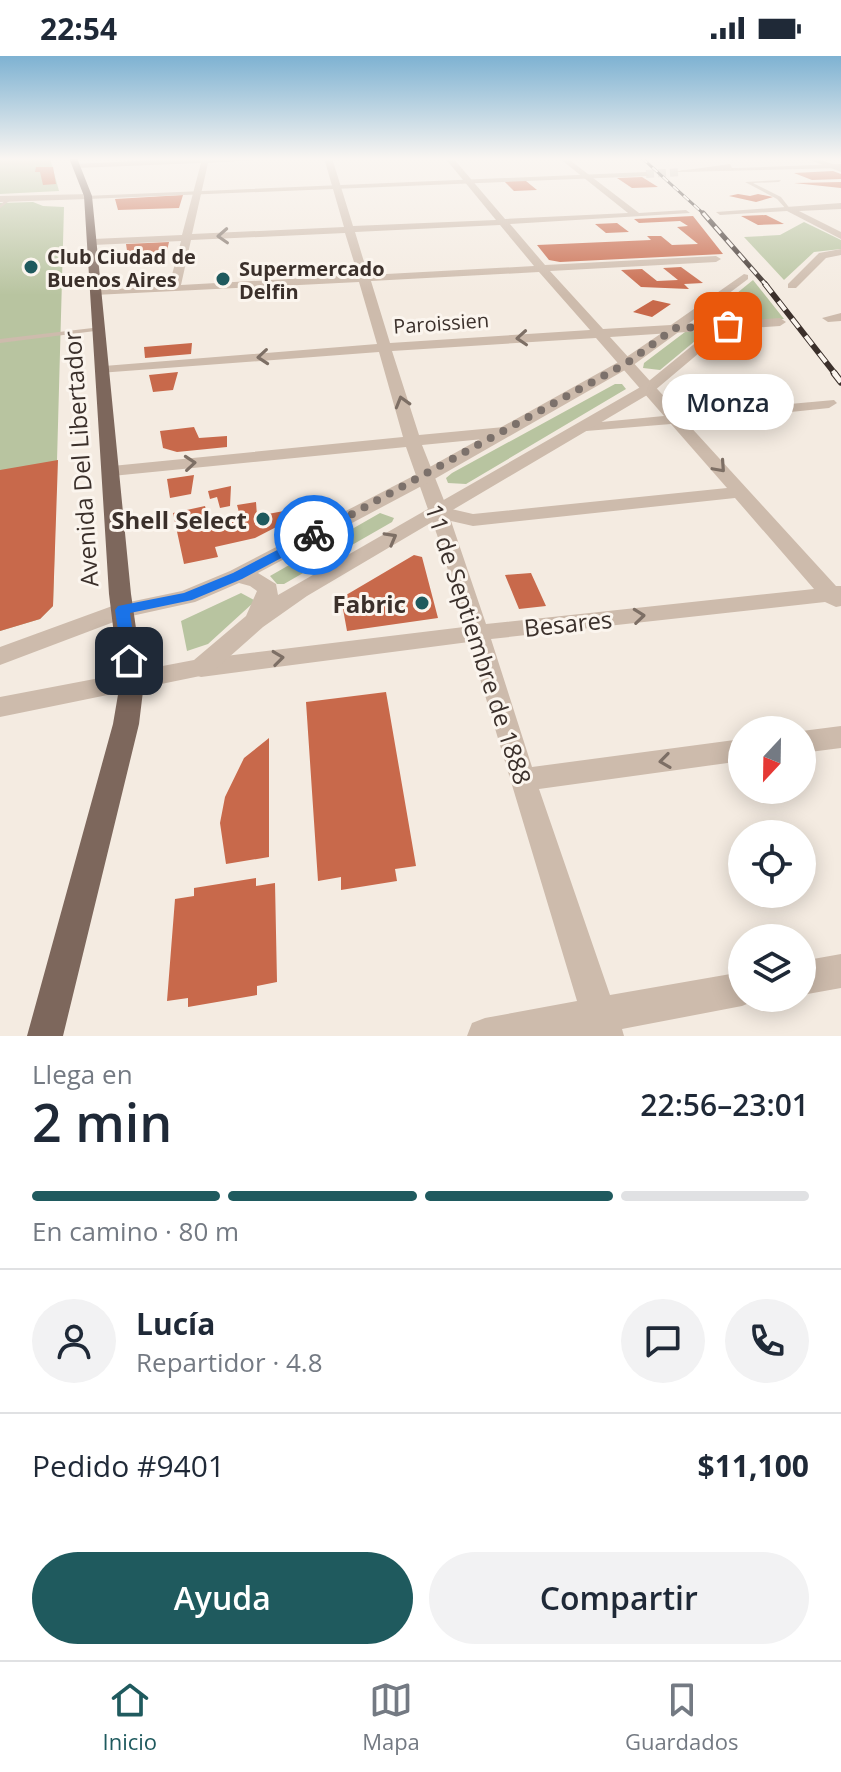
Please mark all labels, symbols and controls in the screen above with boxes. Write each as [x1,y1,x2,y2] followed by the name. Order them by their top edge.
[40,8,117,49] text: 22:54
[216,227,229,244] one-way arrow
[47,243,196,293] place label: Club Ciudad de Buenos Aires
[239,255,385,305] place label: Supermercado Delfin
[22,258,40,276] marker: Club Ciudad de Buenos Aires
[214,270,232,288] marker: Supermercado Delfin
[694,292,762,360] pin
[706,304,750,348] icon: bag
[392,306,490,340] street label: Paroissien
[515,329,528,346] one-way arrow
[55,330,105,588] street label: Avenida Del Libertador
[256,348,269,365] one-way arrow
[662,374,794,430] callout: Monza
[686,384,770,420] text: Monza
[395,396,411,410] one-way arrow
[184,455,197,472] one-way arrow
[711,457,725,472] one-way arrow
[274,495,354,575] courier
[418,499,540,789] street label: 11 de Septiembre de 1888
[111,503,247,536] place label: Shell Select
[254,510,272,528] marker: Shell Select
[292,513,336,557] icon: bike
[383,532,397,547] one-way arrow
[333,587,406,620] place label: Fabric
[413,594,431,612] marker: Fabric
[522,602,614,644] street label: Besares
[632,607,645,624] one-way arrow
[95,627,163,695] pin
[107,639,151,683] icon: home
[272,650,285,667] one-way arrow
[728,716,816,804] north arrow
[728,716,816,1012] map controls
[658,752,671,769] one-way arrow
[728,820,816,908] button: locate
[728,924,816,1012] button: layers
[32,1056,133,1092] text: Llega en
[640,1084,809,1125] text: 22:56–23:01
[32,1086,172,1157] text: 2 min
[32,1213,239,1249] text: En camino · 80 m
[32,1299,116,1383] button: person
[621,1299,705,1383] button: chat
[725,1299,809,1383] button: phone
[136,1303,215,1344] text: Lucía
[136,1344,323,1380] text: Repartidor · 4.8
[32,1445,225,1486] text: Pedido #9401
[698,1445,809,1486] text: $11,100
[32,1552,413,1644] button: Ayuda
[429,1552,809,1644] button: Compartir
[103,1678,157,1756] tab: Inicio
[362,1678,420,1756] tab: Mapa
[625,1678,738,1756] tab: Guardados

